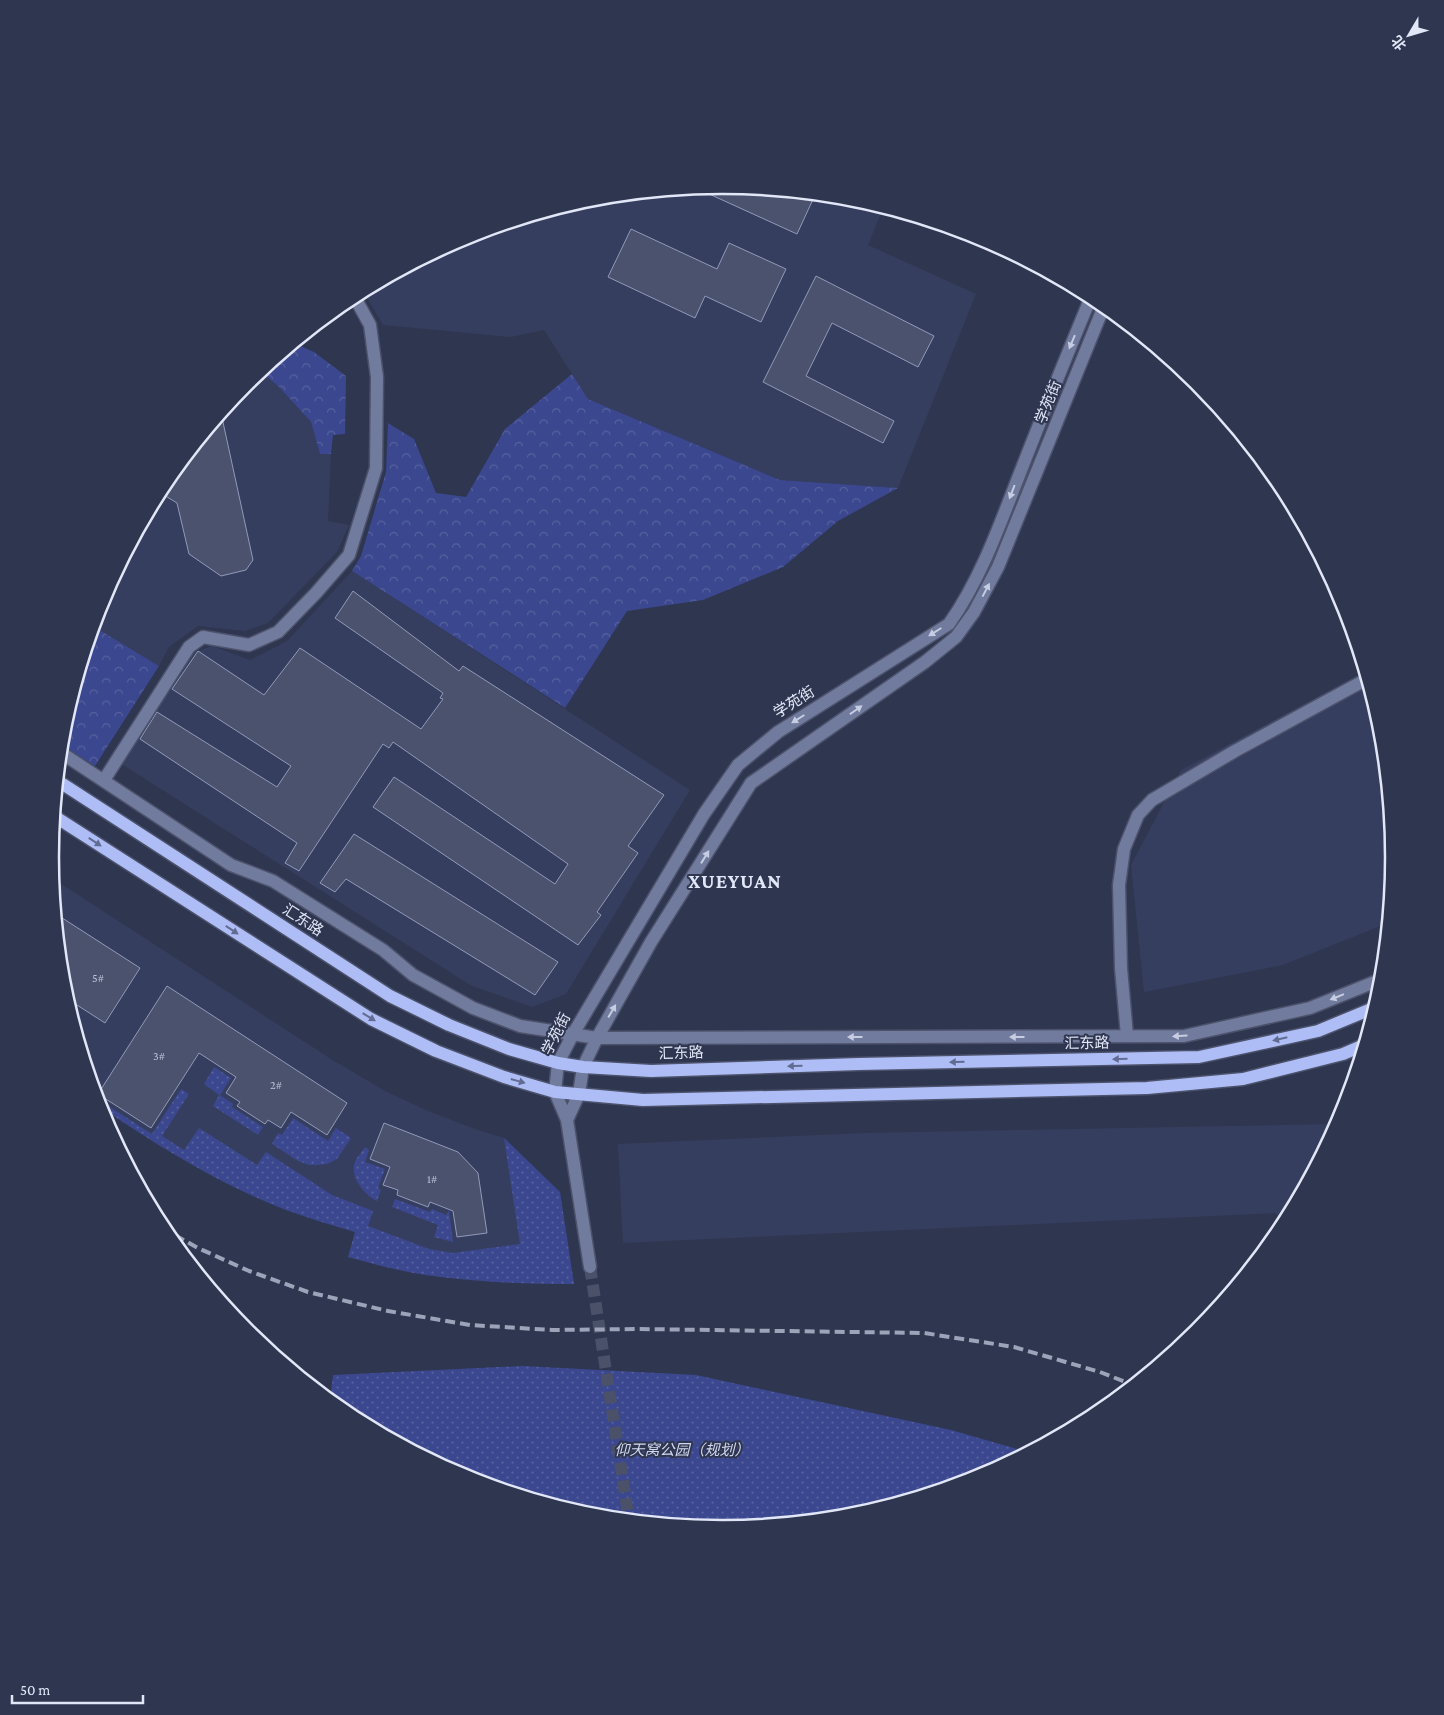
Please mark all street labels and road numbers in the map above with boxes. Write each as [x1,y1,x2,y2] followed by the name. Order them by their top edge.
[1032,378,1064,426] street label: 学苑街
[771,683,817,721] street label: 学苑街
[280,901,326,939] street label: 汇东路
[539,1010,573,1058] street label: 学苑街
[1064,1035,1110,1051] street label: 汇东路
[658,1044,704,1062] street label: 汇东路

